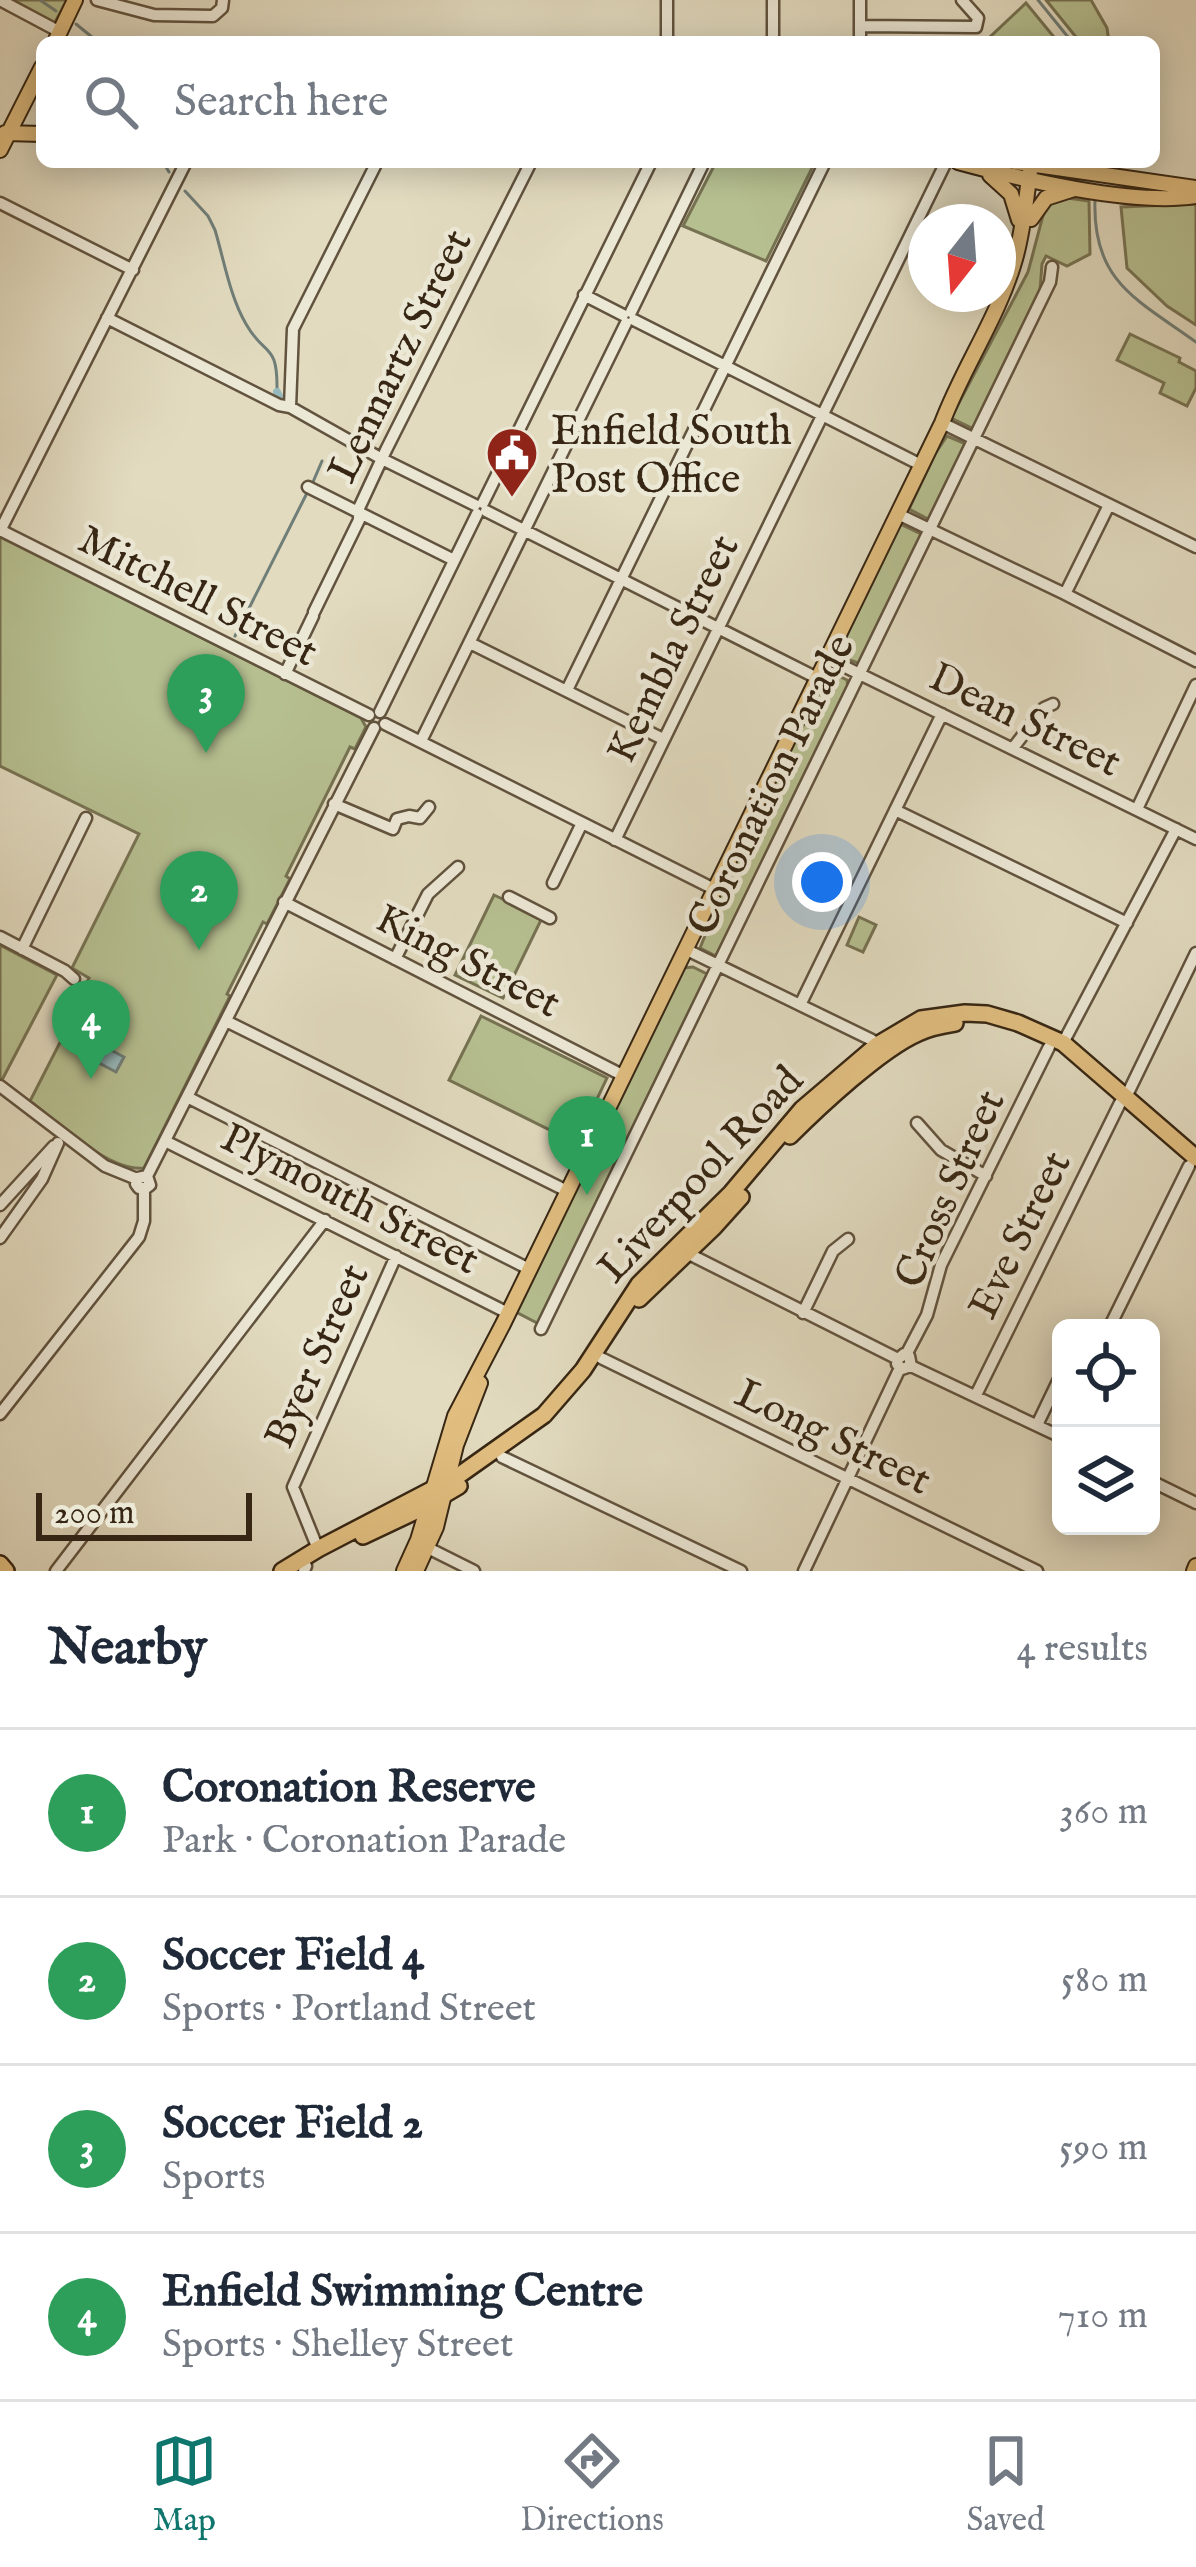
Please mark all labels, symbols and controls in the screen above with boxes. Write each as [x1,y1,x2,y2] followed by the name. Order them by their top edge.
[36,36,1160,168] search box
[78,69,144,135] icon: search
[174,74,388,131] text: Search here
[908,204,1016,312] north arrow
[317,221,485,492] street label: Lennartz Street
[551,406,792,507] place label: Enfield South Post Office
[484,425,540,499] public building icon: Enfield South Post Office
[69,514,326,680] street label: Mitchell Street
[596,527,752,772] street label: Kembla Street
[676,627,868,944] street label: Coronation Parade
[920,652,1129,790] street label: Dean Street
[167,654,245,753] pin: 3
[160,851,238,950] pin: 2
[792,852,852,912] your location
[366,893,569,1031] street label: King Street
[52,980,130,1079] pin: 4
[588,1055,816,1295] street label: Liverpool Road
[884,1082,1018,1297] street label: Cross Street
[548,1096,626,1195] pin: 1
[211,1112,487,1288] street label: Plymouth Street
[958,1143,1084,1328] street label: Eve Street
[254,1256,382,1457] street label: Byer Street
[1052,1319,1160,1535] map controls
[1052,1319,1160,1427] button: locate
[726,1368,939,1508] street label: Long Street
[1052,1427,1160,1535] button: layers
[36,1487,252,1540] scale bar
[54,1493,135,1535] text: 200 m
[48,1617,207,1682] text: Nearby
[1016,1625,1148,1674] text: 4 results
[162,1760,536,1817] text: Coronation Reserve
[80,1788,94,1837] text: 1
[1059,1788,1148,1837] text: 360 m
[162,1817,566,1866] text: Park · Coronation Parade
[162,1928,424,1985] text: Soccer Field 4
[78,1956,96,2005] text: 2
[1061,1956,1148,2005] text: 580 m
[162,1985,536,2034] text: Sports · Portland Street
[162,2096,423,2153] text: Soccer Field 2
[80,2124,94,2173] text: 3
[1059,2124,1148,2173] text: 590 m
[162,2153,265,2202] text: Sports
[162,2264,643,2321] text: Enfield Swimming Centre
[77,2292,97,2341] text: 4
[1058,2292,1148,2341] text: 710 m
[162,2321,513,2370] text: Sports · Shelley Street
[151,2428,217,2542] tab: Map
[520,2428,664,2542] tab: Directions
[967,2428,1045,2542] tab: Saved

